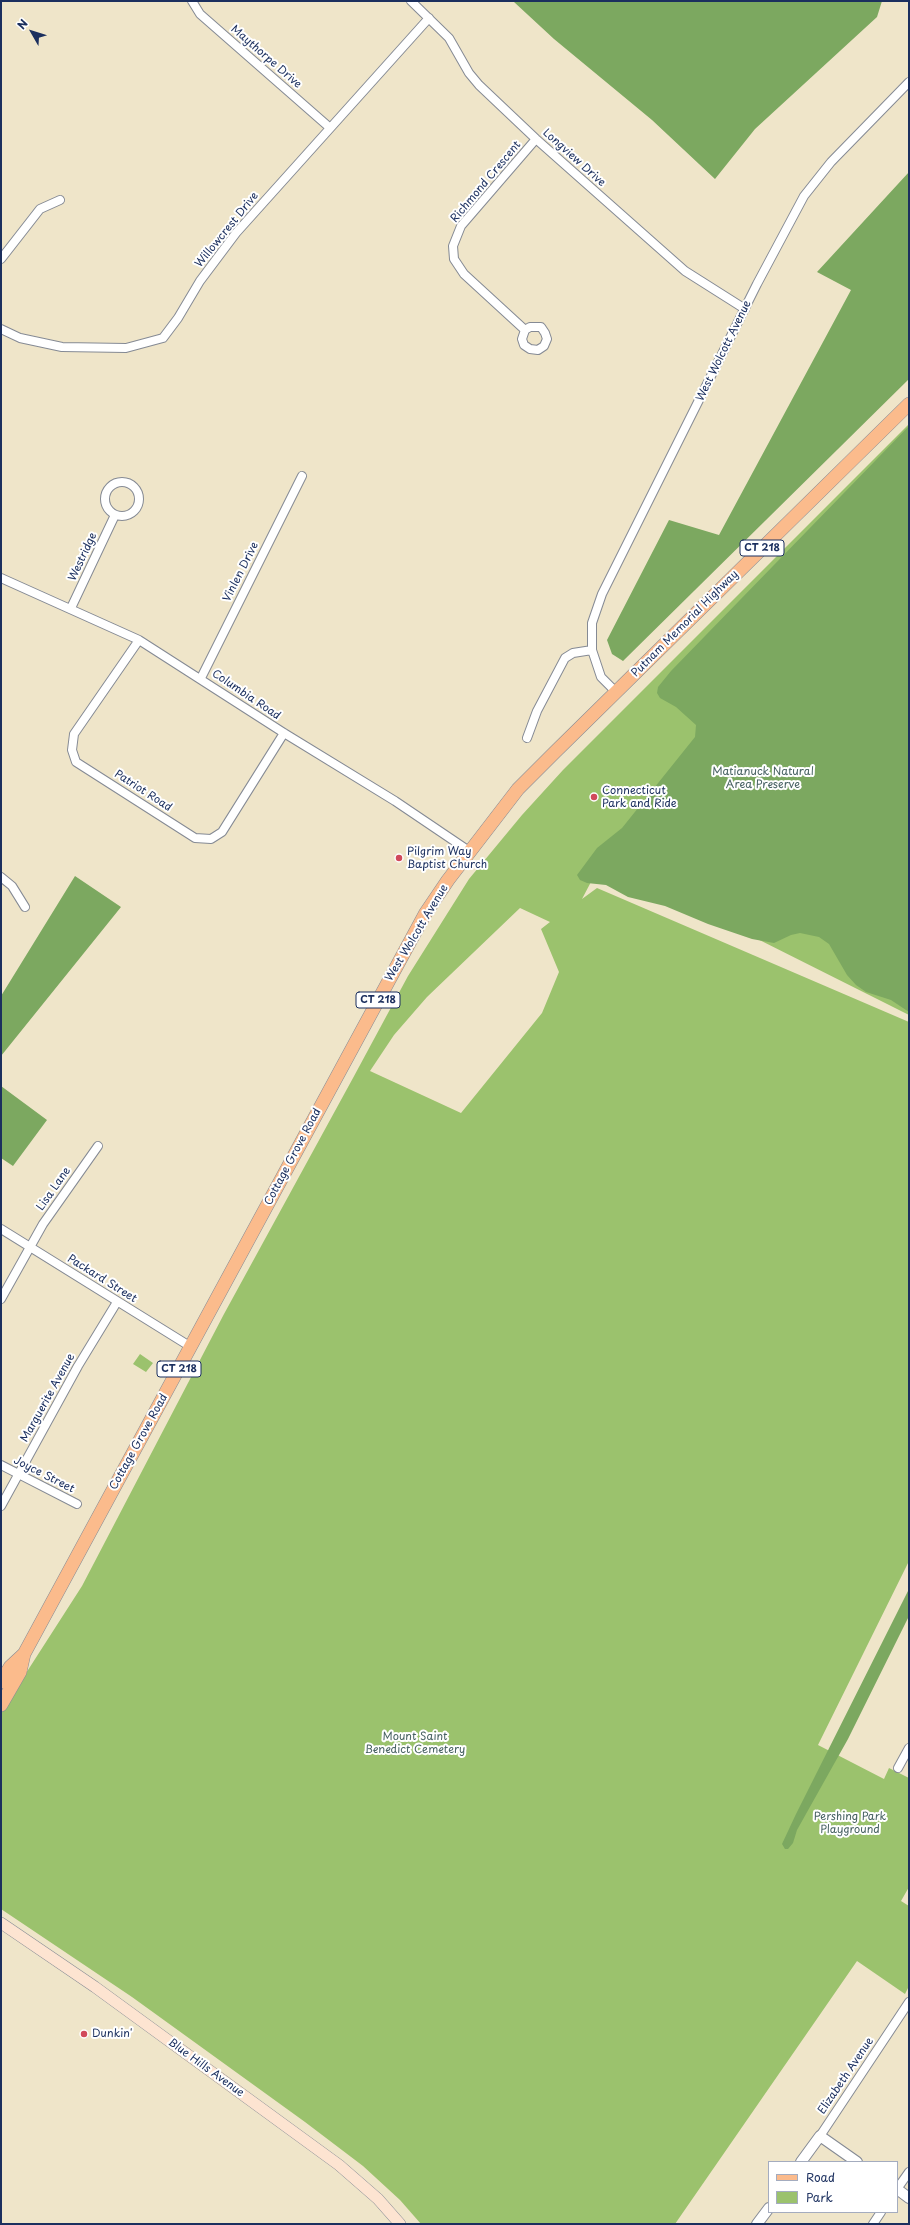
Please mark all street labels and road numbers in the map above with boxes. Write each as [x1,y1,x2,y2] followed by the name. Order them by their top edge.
[228,23,304,91] street label: Maythorpe Drive
[540,126,608,190] street label: Longview Drive
[448,139,524,225] street label: Richmond Crescent
[193,190,261,270] street label: Willowcrest Drive
[694,298,754,404] street label: West Wolcott Avenue
[66,531,100,583] street label: Westridge
[220,540,262,604] street label: Vinlen Drive
[740,540,784,556] road number: CT 218
[629,568,741,680] street label: Putnam Memorial Highway
[209,667,283,723] street label: Columbia Road
[112,768,174,814] street label: Patriot Road
[383,882,451,984] street label: West Wolcott Avenue
[356,992,400,1008] road number: CT 218
[262,1106,324,1208] street label: Cottage Grove Road
[34,1165,74,1213] street label: Lisa Lane
[65,1252,139,1306] street label: Packard Street
[18,1351,78,1445] street label: Marguerite Avenue
[157,1361,201,1377] road number: CT 218
[107,1392,171,1492] street label: Cottage Grove Road
[11,1454,77,1496] street label: Joyce Street
[816,2035,876,2117] street label: Elizabeth Avenue
[165,2036,247,2100] street label: Blue Hills Avenue

